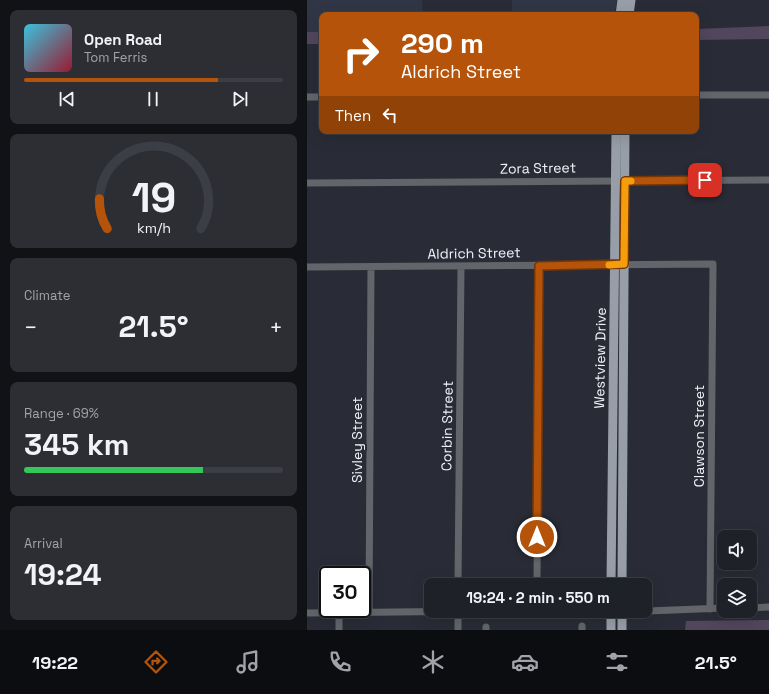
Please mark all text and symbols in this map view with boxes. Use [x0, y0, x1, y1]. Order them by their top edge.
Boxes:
text: 290 m [401, 25, 484, 61]
icon: right [335, 28, 387, 80]
text: Open Road [84, 30, 162, 49]
text: Tom Ferris [84, 49, 147, 66]
text: Aldrich Street [401, 60, 521, 83]
icon: previous [56, 88, 78, 110]
icon: pause [142, 88, 164, 110]
icon: next [229, 88, 251, 110]
icon: left [379, 104, 401, 126]
text: Then [335, 106, 371, 125]
street label: Zora Street [500, 158, 576, 178]
pin [688, 163, 722, 197]
icon: arrive [694, 169, 716, 191]
text: 19 [131, 171, 176, 224]
text: km/h [136, 219, 171, 237]
street label: Aldrich Street [427, 243, 521, 263]
text: Climate [24, 287, 70, 304]
text: 21.5° [118, 307, 189, 346]
street label: Westview Drive [590, 307, 610, 409]
text: − [24, 313, 38, 341]
text: + [269, 313, 283, 341]
street label: Corbin Street [437, 381, 457, 471]
street label: Clawson Street [690, 385, 708, 487]
street label: Sivley Street [348, 397, 366, 483]
text: Range · 69% [24, 405, 99, 422]
text: 345 km [24, 425, 129, 464]
position arrow [516, 516, 558, 558]
map controls [717, 530, 757, 618]
button: sound [717, 530, 757, 570]
text: Arrival [24, 535, 63, 552]
text: 19:24 [24, 555, 101, 594]
speed limit sign: 30 [319, 566, 371, 618]
button: layers [717, 578, 757, 618]
text: 19:24 · 2 min · 550 m [466, 588, 610, 607]
icon: directions [142, 648, 170, 676]
icon: music [234, 648, 262, 676]
icon: phone [326, 648, 354, 676]
icon: climate [419, 648, 447, 676]
icon: car [511, 648, 539, 676]
icon: filters [603, 648, 631, 676]
text: 19:22 [32, 651, 78, 674]
text: 21.5° [695, 651, 737, 674]

